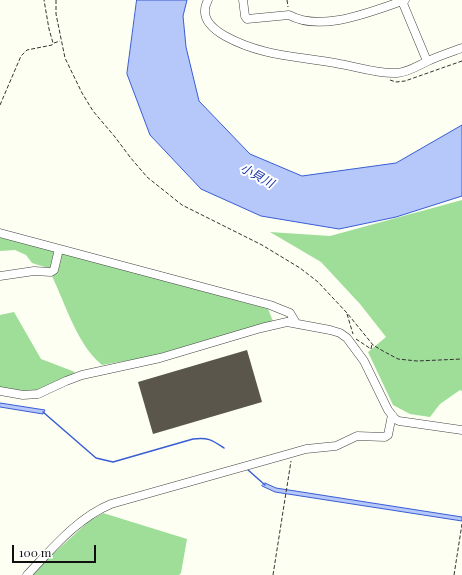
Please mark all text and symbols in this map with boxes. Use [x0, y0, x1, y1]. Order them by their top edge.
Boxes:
water label: 小貝川 [238, 161, 276, 191]
scale bar [14, 537, 98, 563]
text: 100 m [19, 544, 51, 560]

